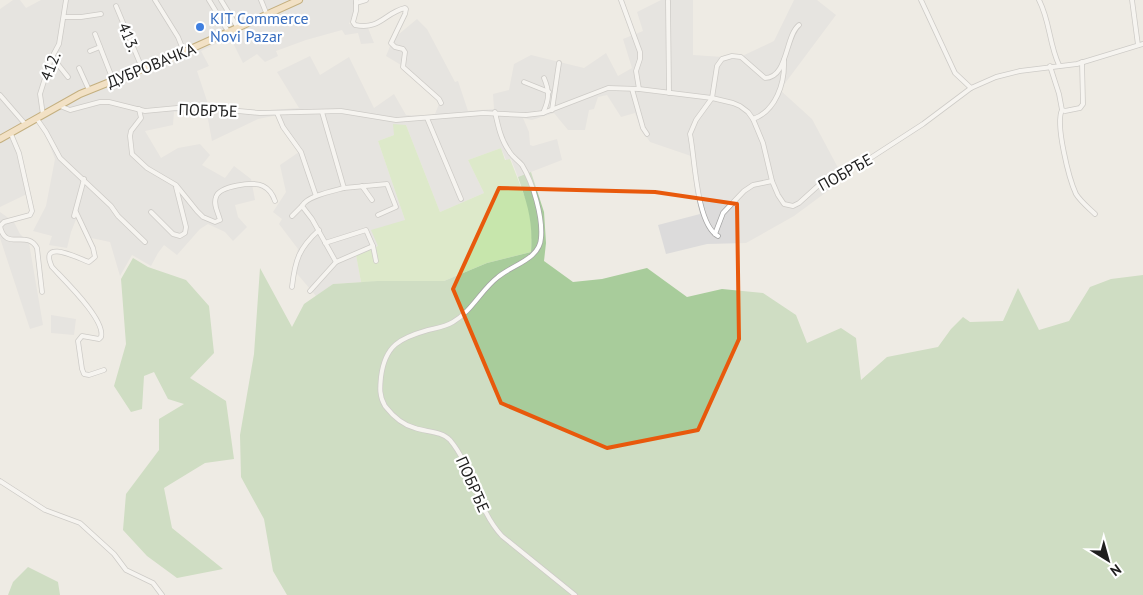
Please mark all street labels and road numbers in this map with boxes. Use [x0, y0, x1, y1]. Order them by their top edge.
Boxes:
street label: 413. [114, 19, 144, 55]
street label: ДУБРОВАЧКА [104, 38, 199, 92]
street label: 412. [35, 49, 65, 83]
street label: ПОБРЂЕ [178, 99, 238, 121]
street label: ПОБРЂЕ [814, 149, 876, 195]
street label: ПОБРЂЕ [452, 453, 494, 515]

